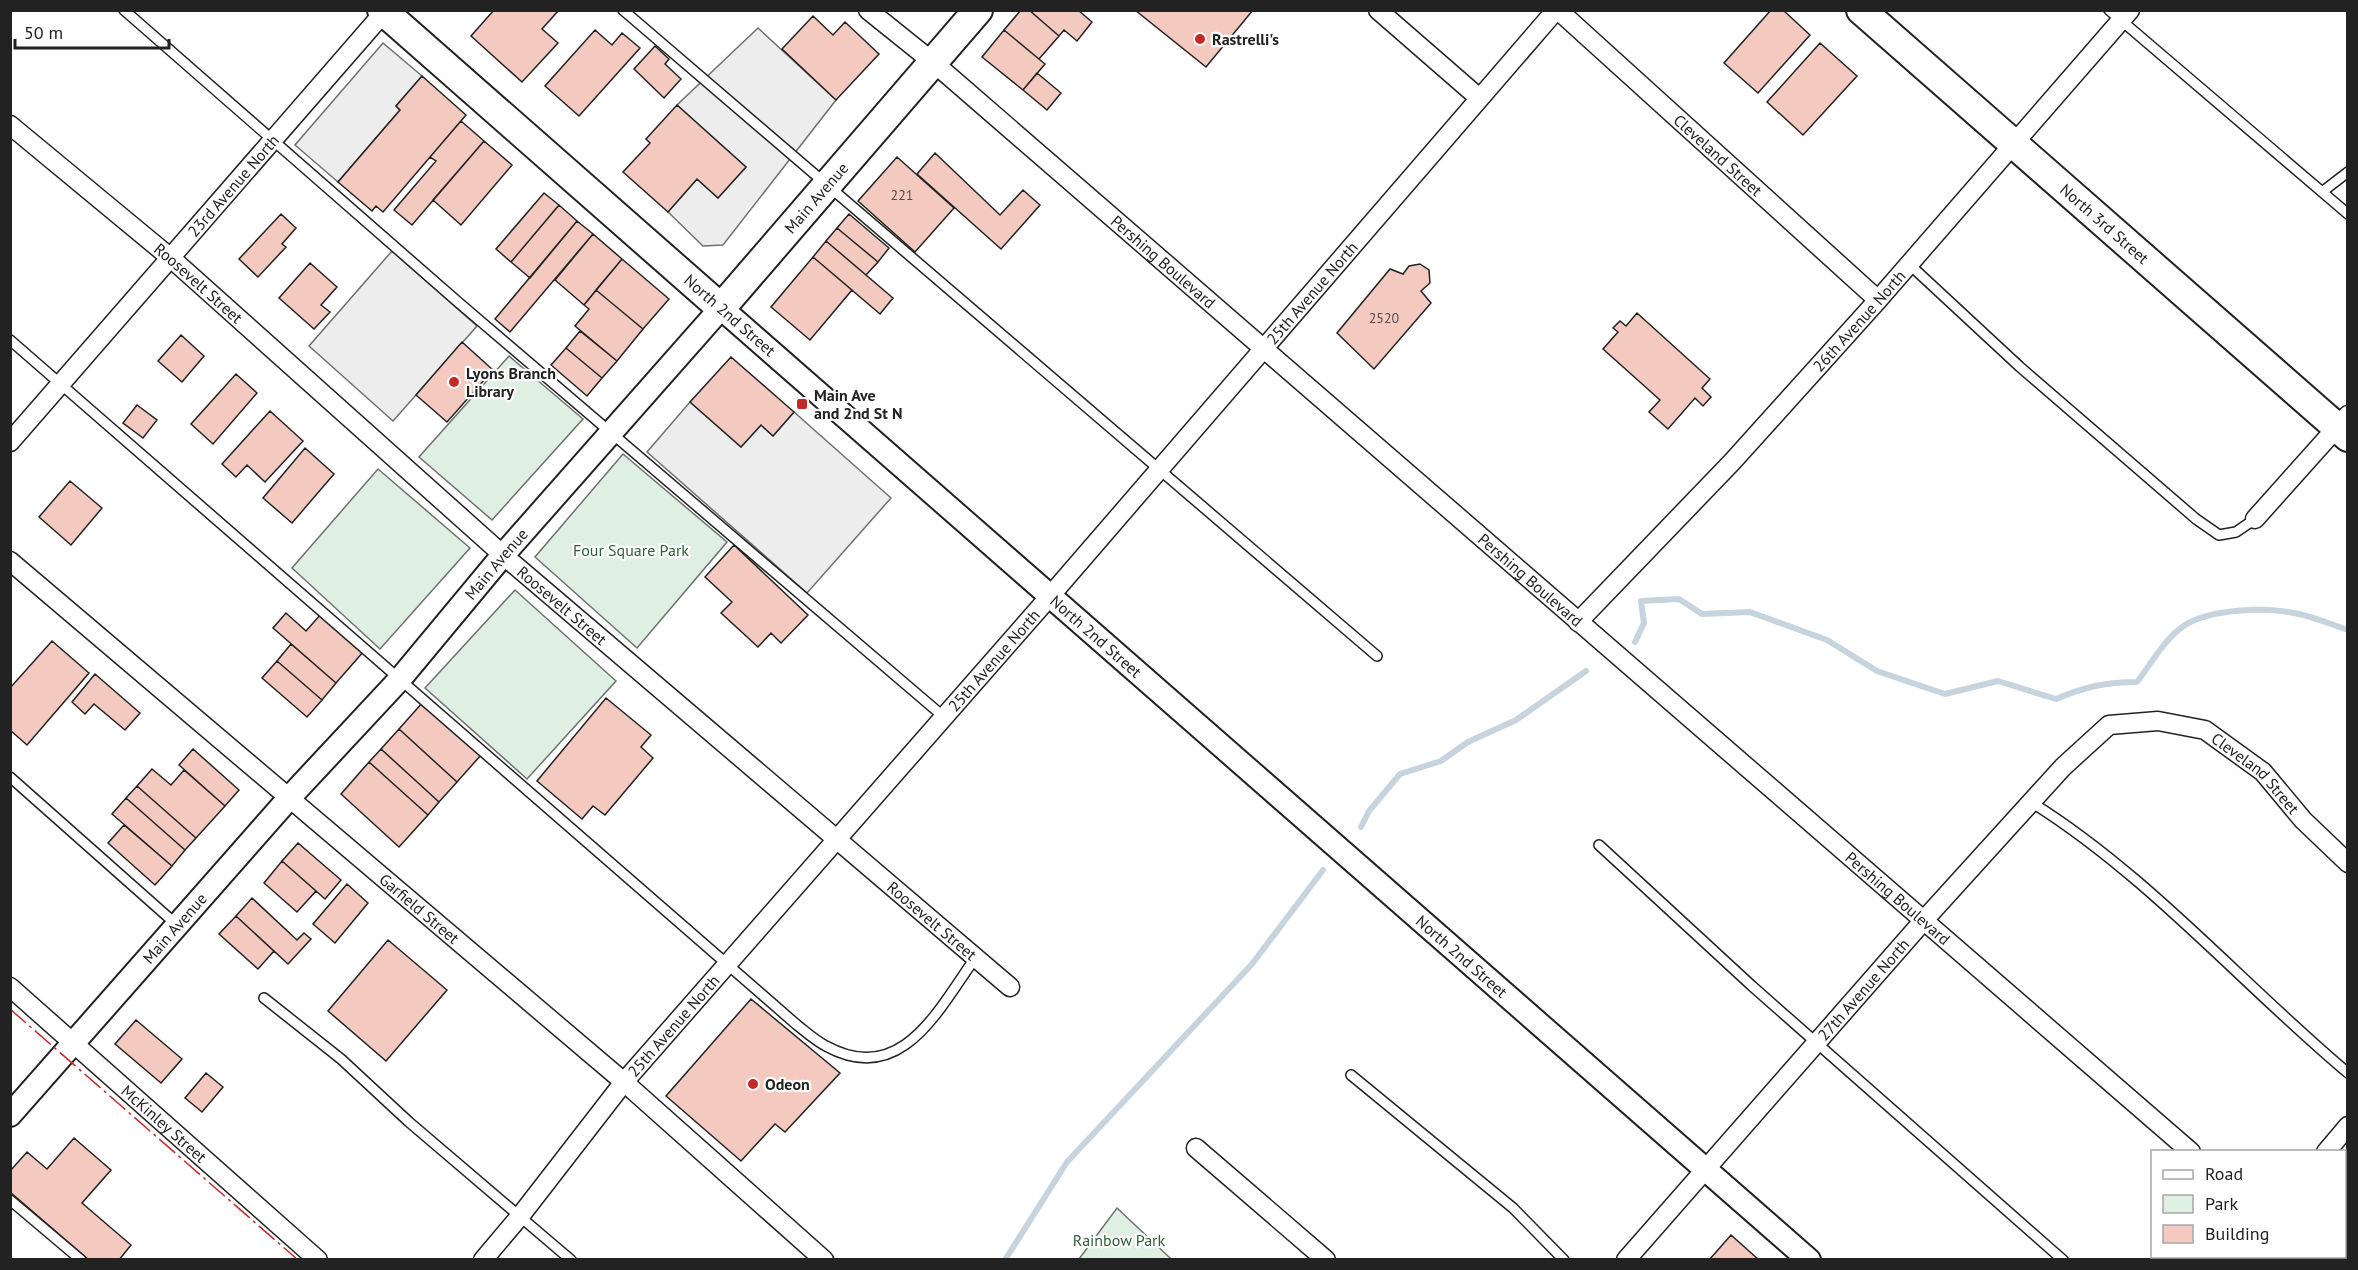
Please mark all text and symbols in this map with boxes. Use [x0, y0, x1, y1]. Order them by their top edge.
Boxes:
scale bar [15, 12, 170, 50]
text: 50 m [24, 21, 63, 44]
place label: Rastrelli's [1212, 29, 1279, 49]
marker: Rastrelli's [1193, 32, 1207, 46]
street label: Cleveland Street [1670, 110, 1767, 201]
street label: 23rd Avenue North [183, 130, 283, 241]
street label: Main Avenue [780, 158, 852, 237]
street label: North 3rd Street [2056, 179, 2154, 268]
house number: 221 [891, 186, 913, 204]
street label: Pershing Boulevard [1107, 211, 1220, 312]
street label: 25th Avenue North [1262, 237, 1362, 348]
street label: Roosevelt Street [150, 239, 247, 328]
street label: 26th Avenue North [1808, 266, 1909, 376]
street label: North 2nd Street [680, 270, 780, 361]
house number: 2520 [1369, 309, 1400, 327]
place label: Lyons Branch Library [466, 363, 556, 401]
marker: Lyons Branch Library [447, 375, 461, 389]
place label: Main Ave and 2nd St N [814, 385, 902, 423]
marker: Main Ave and 2nd St N [795, 397, 809, 411]
street label: Main Avenue [460, 524, 532, 604]
street label: Pershing Boulevard [1474, 529, 1587, 631]
park label: Four Square Park [573, 540, 689, 560]
street label: Roosevelt Street [513, 562, 611, 650]
street label: North 2nd Street [1046, 591, 1146, 682]
street label: 25th Avenue North [944, 605, 1044, 715]
street label: Cleveland Street [2208, 728, 2304, 818]
street label: Pershing Boulevard [1841, 847, 1954, 949]
street label: Garfield Street [375, 869, 464, 948]
street label: Roosevelt Street [883, 877, 981, 965]
street label: Main Avenue [138, 889, 211, 968]
street label: North 2nd Street [1412, 911, 1512, 1002]
street label: 27th Avenue North [1813, 934, 1913, 1044]
street label: 25th Avenue North [623, 971, 723, 1081]
place label: Odeon [765, 1074, 810, 1094]
marker: Odeon [746, 1077, 760, 1091]
street label: McKinley Street [117, 1081, 211, 1167]
legend [2151, 1150, 2346, 1258]
text: Road [2205, 1162, 2243, 1185]
text: Park [2205, 1192, 2238, 1215]
text: Building [2205, 1222, 2269, 1245]
park label: Rainbow Park [1073, 1230, 1166, 1250]

